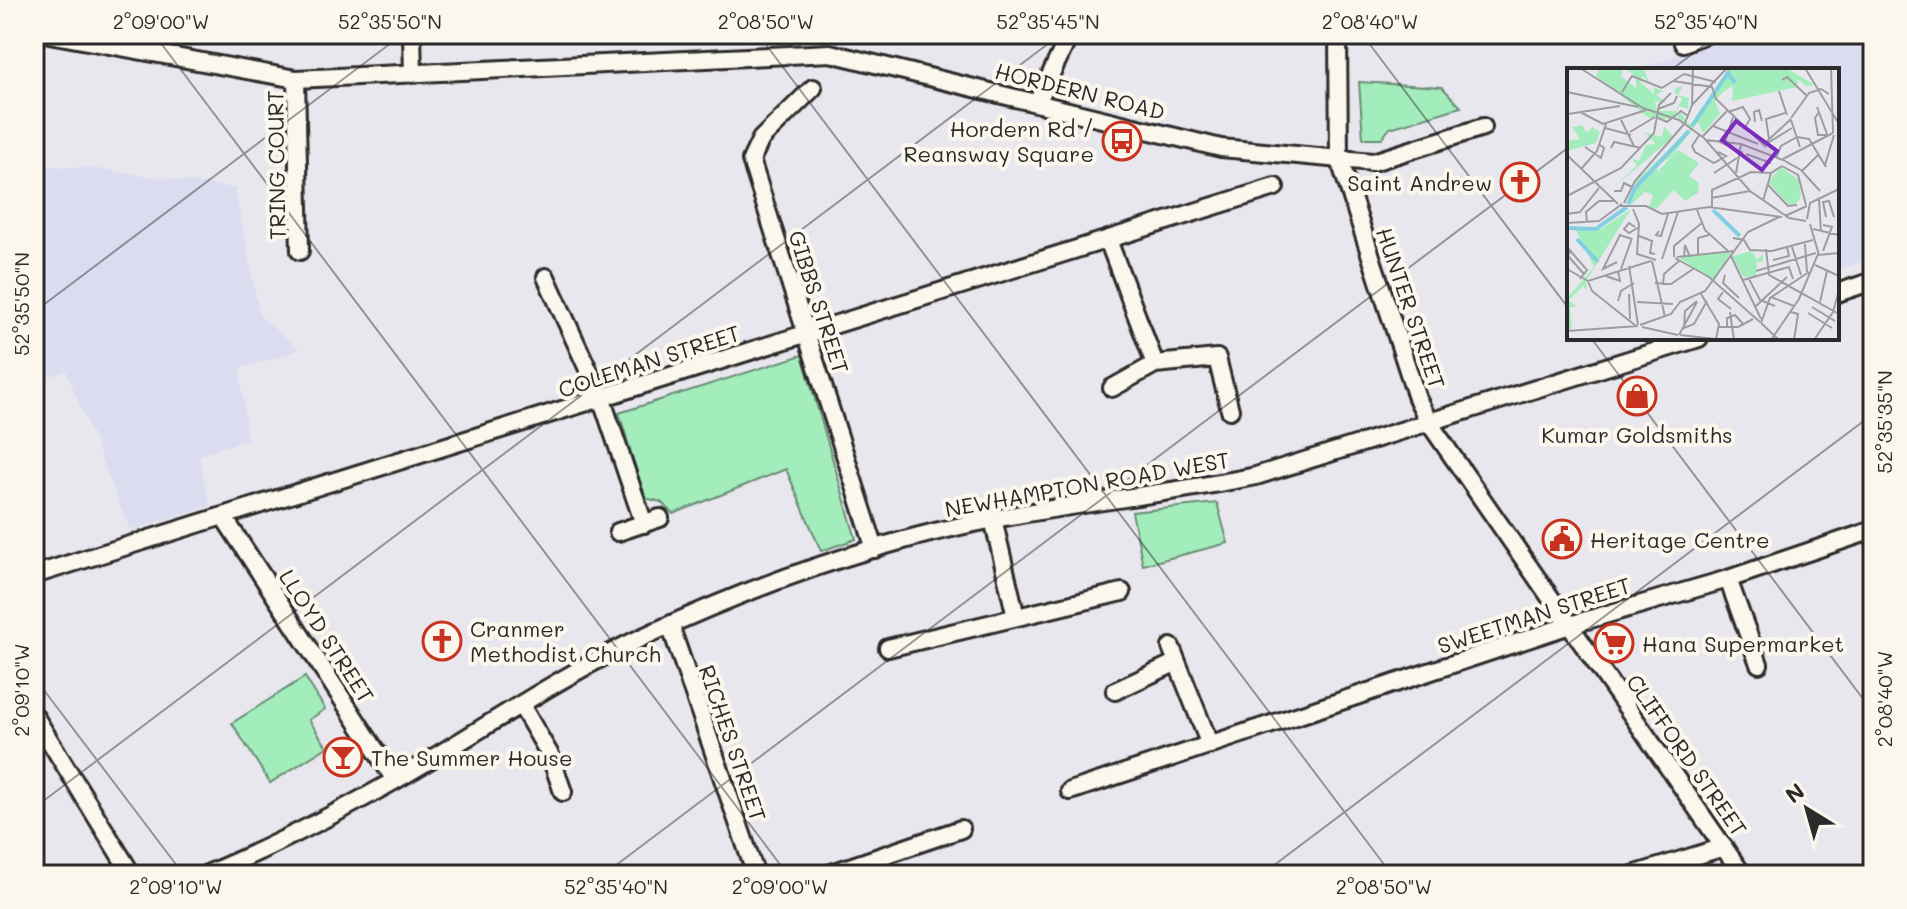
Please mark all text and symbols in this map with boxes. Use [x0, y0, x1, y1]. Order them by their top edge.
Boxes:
text: 2°09'00"W [113, 8, 209, 34]
text: 52°35'50"N [338, 8, 442, 34]
text: 2°08'50"W [718, 8, 814, 34]
text: 52°35'45"N [996, 8, 1100, 34]
text: 2°08'40"W [1322, 8, 1418, 34]
text: 52°35'40"N [1654, 8, 1758, 34]
street label: HORDERN ROAD [992, 56, 1168, 126]
inset map [1567, 68, 1839, 340]
street label: TRING COURT [260, 90, 292, 240]
place label: Hordern Rd / Reansway Square [904, 114, 1094, 168]
bus stop icon: Hordern Rd / Reansway Square [1101, 120, 1143, 162]
church icon: Saint Andrew [1499, 161, 1541, 203]
place label: Saint Andrew [1347, 168, 1492, 197]
street label: HUNTER STREET [1370, 223, 1452, 393]
street label: GIBBS STREET [782, 227, 856, 377]
text: 52°35'50"N [8, 252, 34, 356]
street label: COLEMAN STREET [554, 318, 744, 404]
text: 52°35'35"N [1871, 370, 1897, 474]
shop icon: Kumar Goldsmiths [1616, 375, 1658, 417]
place label: Kumar Goldsmiths [1541, 420, 1733, 449]
street label: NEWHAMPTON ROAD WEST [942, 445, 1232, 523]
public building icon: Heritage Centre [1541, 518, 1583, 560]
place label: Heritage Centre [1590, 525, 1770, 554]
street label: LLOYD STREET [273, 564, 381, 708]
street label: SWEETMAN STREET [1434, 570, 1634, 660]
place label: Cranmer Methodist Church [470, 614, 661, 668]
church icon: Cranmer Methodist Church [421, 620, 463, 662]
supermarket icon: Hana Supermarket [1593, 622, 1635, 664]
place label: Hana Supermarket [1642, 629, 1844, 658]
text: 2°09'10"W [8, 643, 34, 737]
text: 2°08'40"W [1871, 651, 1897, 747]
street label: RICHES STREET [693, 661, 773, 825]
street label: CLIFFORD STREET [1620, 668, 1754, 842]
bar icon: The Summer House [322, 736, 364, 778]
place label: The Summer House [371, 743, 573, 772]
north arrow [1767, 769, 1847, 849]
text: N [1779, 776, 1810, 809]
text: 2°09'10"W [129, 873, 223, 899]
text: 52°35'40"N [564, 873, 668, 899]
text: 2°09'00"W [732, 873, 828, 899]
text: 2°08'50"W [1336, 873, 1432, 899]

